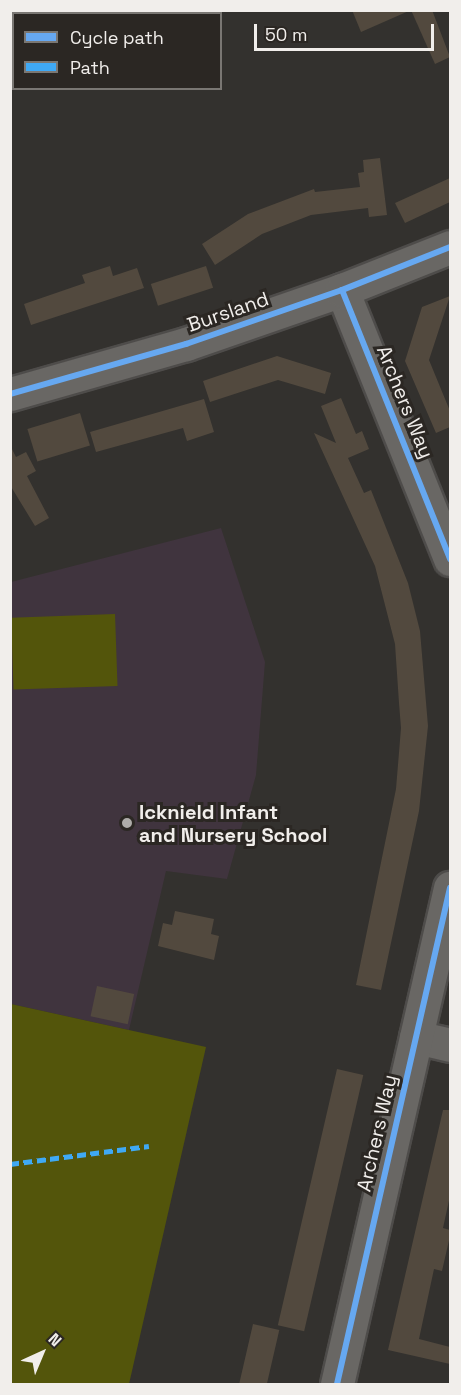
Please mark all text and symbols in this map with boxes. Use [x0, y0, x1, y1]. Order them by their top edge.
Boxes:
legend [12, 12, 222, 90]
scale bar [257, 12, 437, 50]
text: 50 m [265, 23, 307, 46]
text: Cycle path [70, 26, 164, 49]
text: Path [70, 56, 110, 79]
street label: Bursland [184, 287, 272, 337]
street label: Archers Way [371, 342, 439, 462]
place label: Icknield Infant and Nursery School [139, 800, 327, 847]
marker: Icknield Infant and Nursery School [120, 816, 134, 830]
street label: Archers Way [352, 1072, 402, 1194]
north arrow [12, 1323, 72, 1383]
text: N [44, 1328, 66, 1351]

